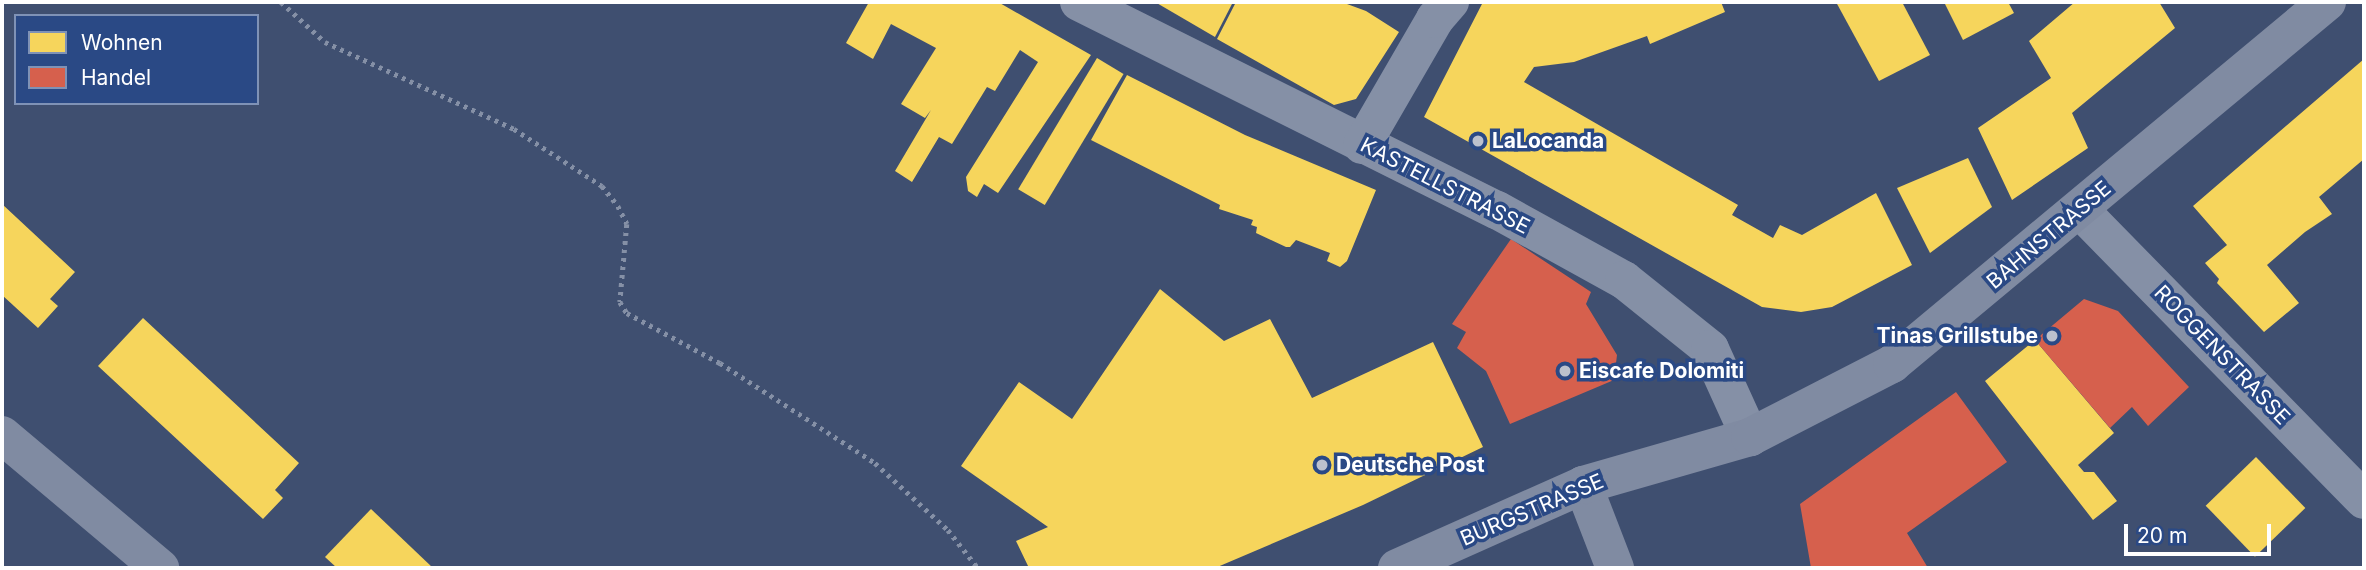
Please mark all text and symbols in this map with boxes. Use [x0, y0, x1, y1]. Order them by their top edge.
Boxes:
legend [14, 14, 259, 105]
text: Wohnen [81, 30, 163, 55]
text: Handel [81, 65, 151, 90]
place label: LaLocanda [1492, 128, 1604, 154]
street label: KASTELLSTRASSE [1356, 132, 1534, 240]
marker: LaLocanda [1470, 133, 1486, 149]
street label: BAHNSTRASSE [1982, 176, 2116, 294]
street label: ROGGENSTRASSE [2149, 280, 2295, 430]
place label: Tinas Grillstube [1876, 323, 2038, 349]
marker: Tinas Grillstube [2044, 328, 2060, 344]
place label: Eiscafe Dolomiti [1579, 358, 1744, 384]
marker: Eiscafe Dolomiti [1557, 363, 1573, 379]
place label: Deutsche Post [1336, 452, 1485, 478]
marker: Deutsche Post [1314, 457, 1330, 473]
street label: BURGSTRASSE [1457, 468, 1607, 552]
scale bar [2128, 510, 2275, 554]
text: 20 m [2137, 523, 2187, 548]

